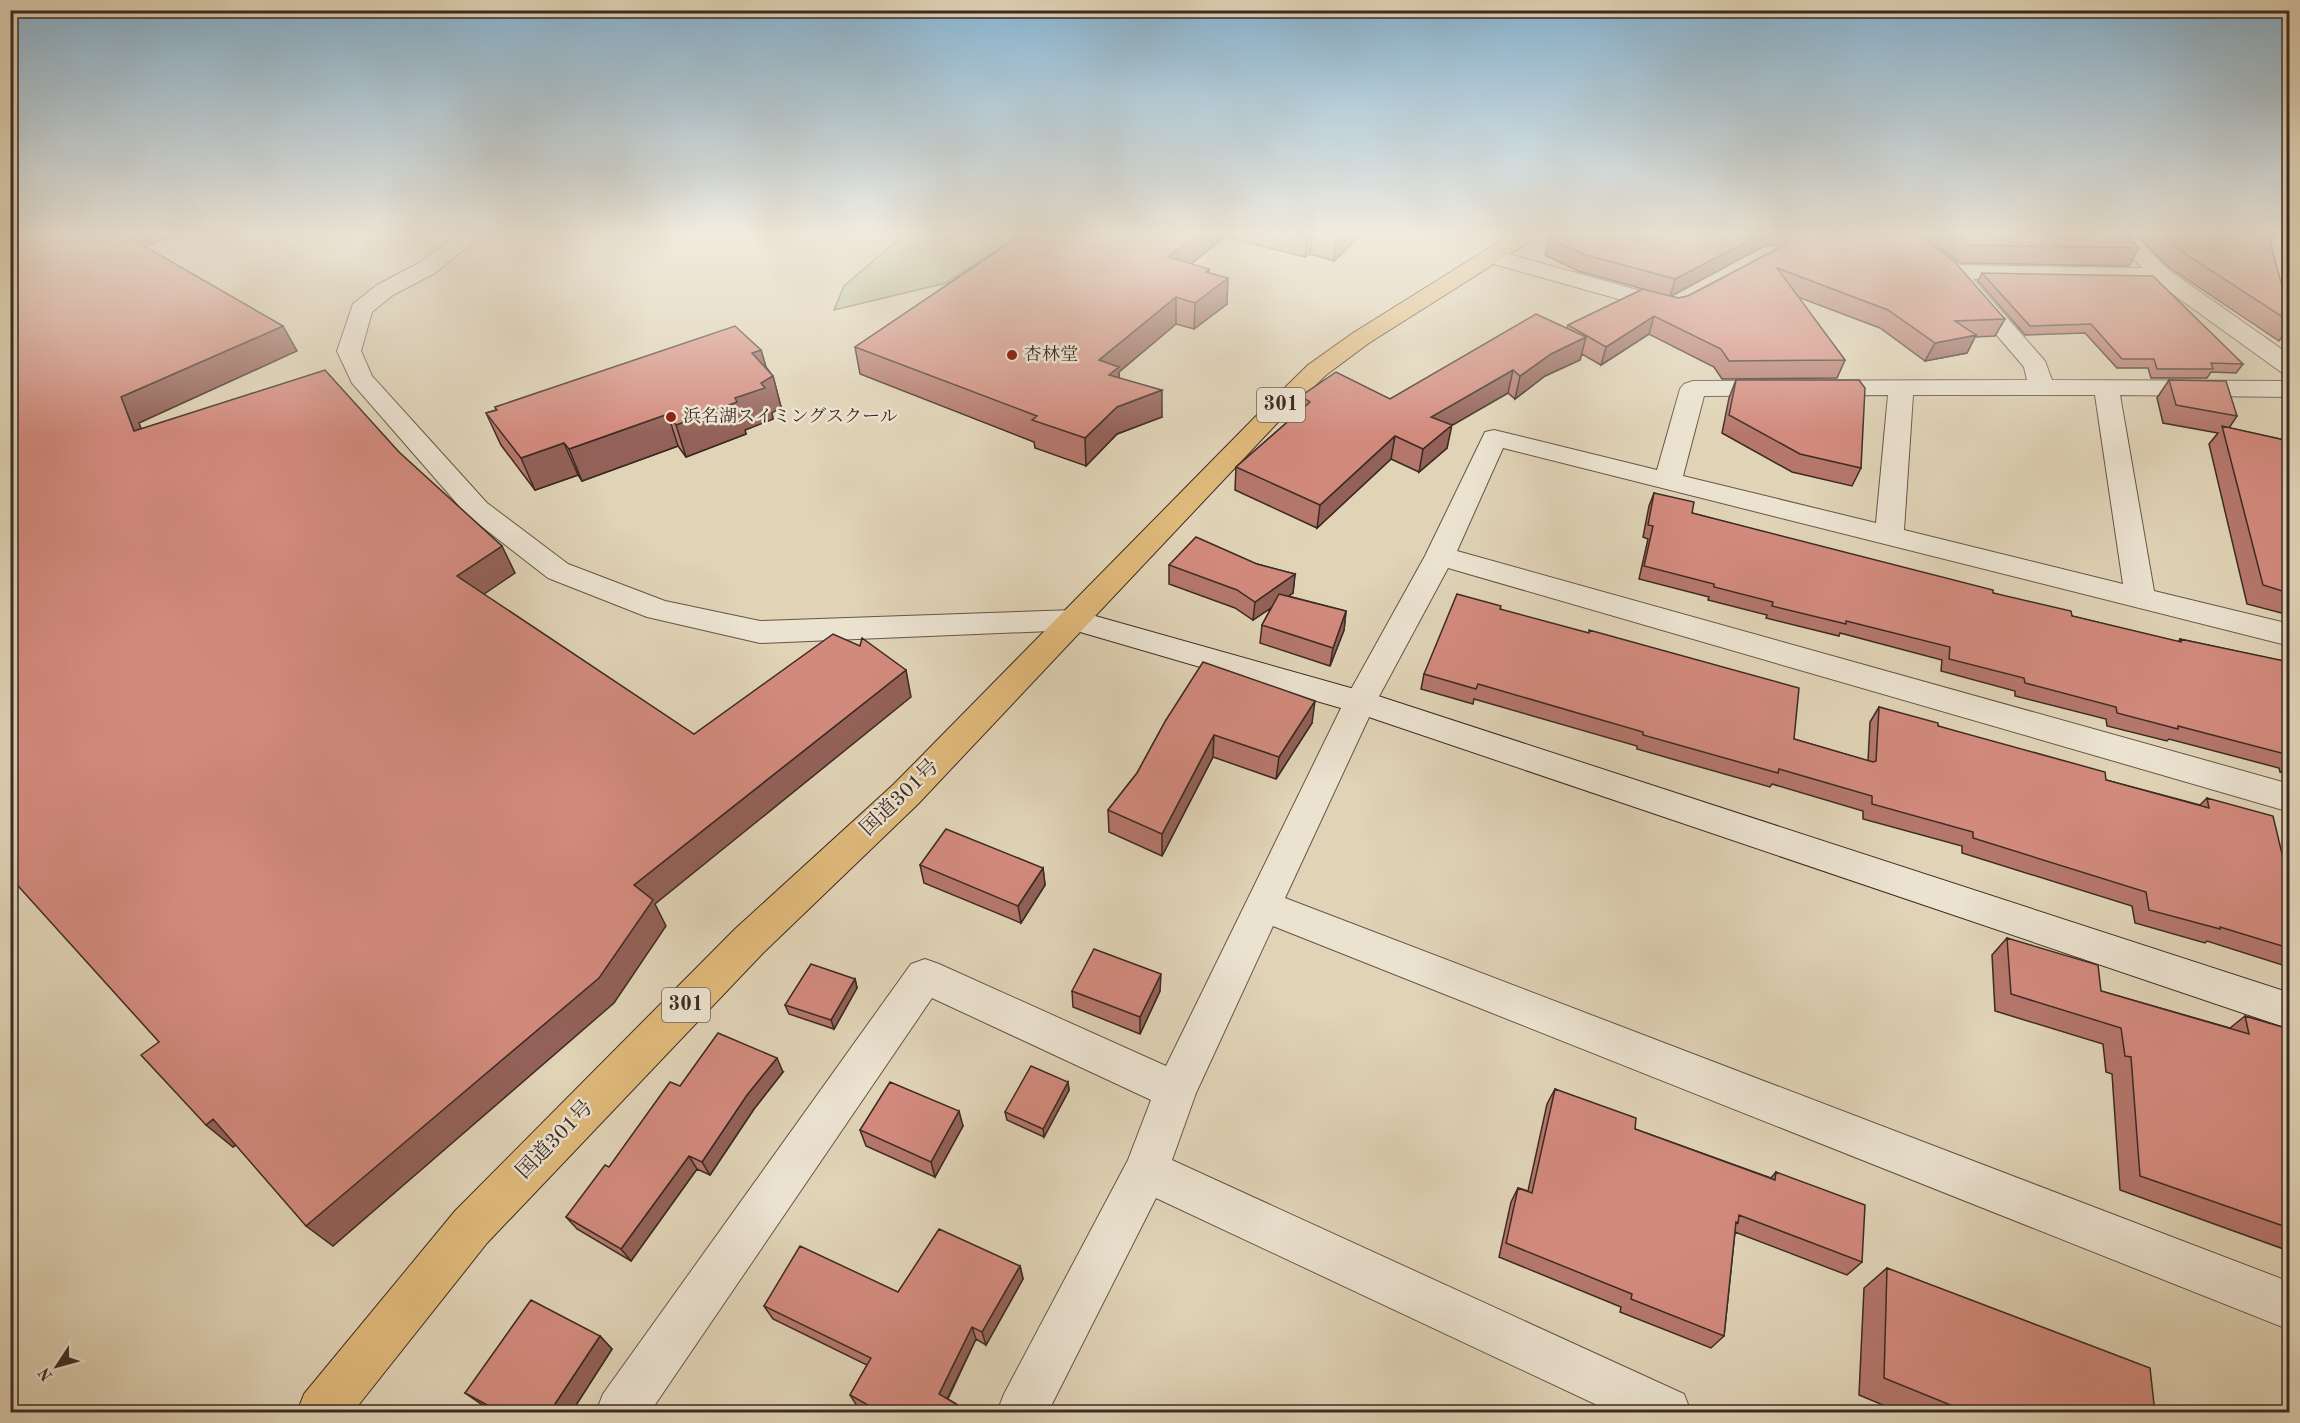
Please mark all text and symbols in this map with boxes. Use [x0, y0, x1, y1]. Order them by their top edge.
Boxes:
place label: 杏林堂 [1024, 344, 1078, 364]
marker: 杏林堂 [1005, 348, 1019, 362]
road number: 301 [1257, 388, 1305, 422]
place label: 浜名湖スイミングスクール [683, 406, 898, 426]
marker: 浜名湖スイミングスクール [664, 410, 678, 424]
street label: 国道301号 [856, 754, 943, 840]
road number: 301 [662, 988, 710, 1022]
street label: 国道301号 [511, 1096, 597, 1183]
north arrow [27, 1336, 87, 1396]
text: N [36, 1363, 57, 1383]

